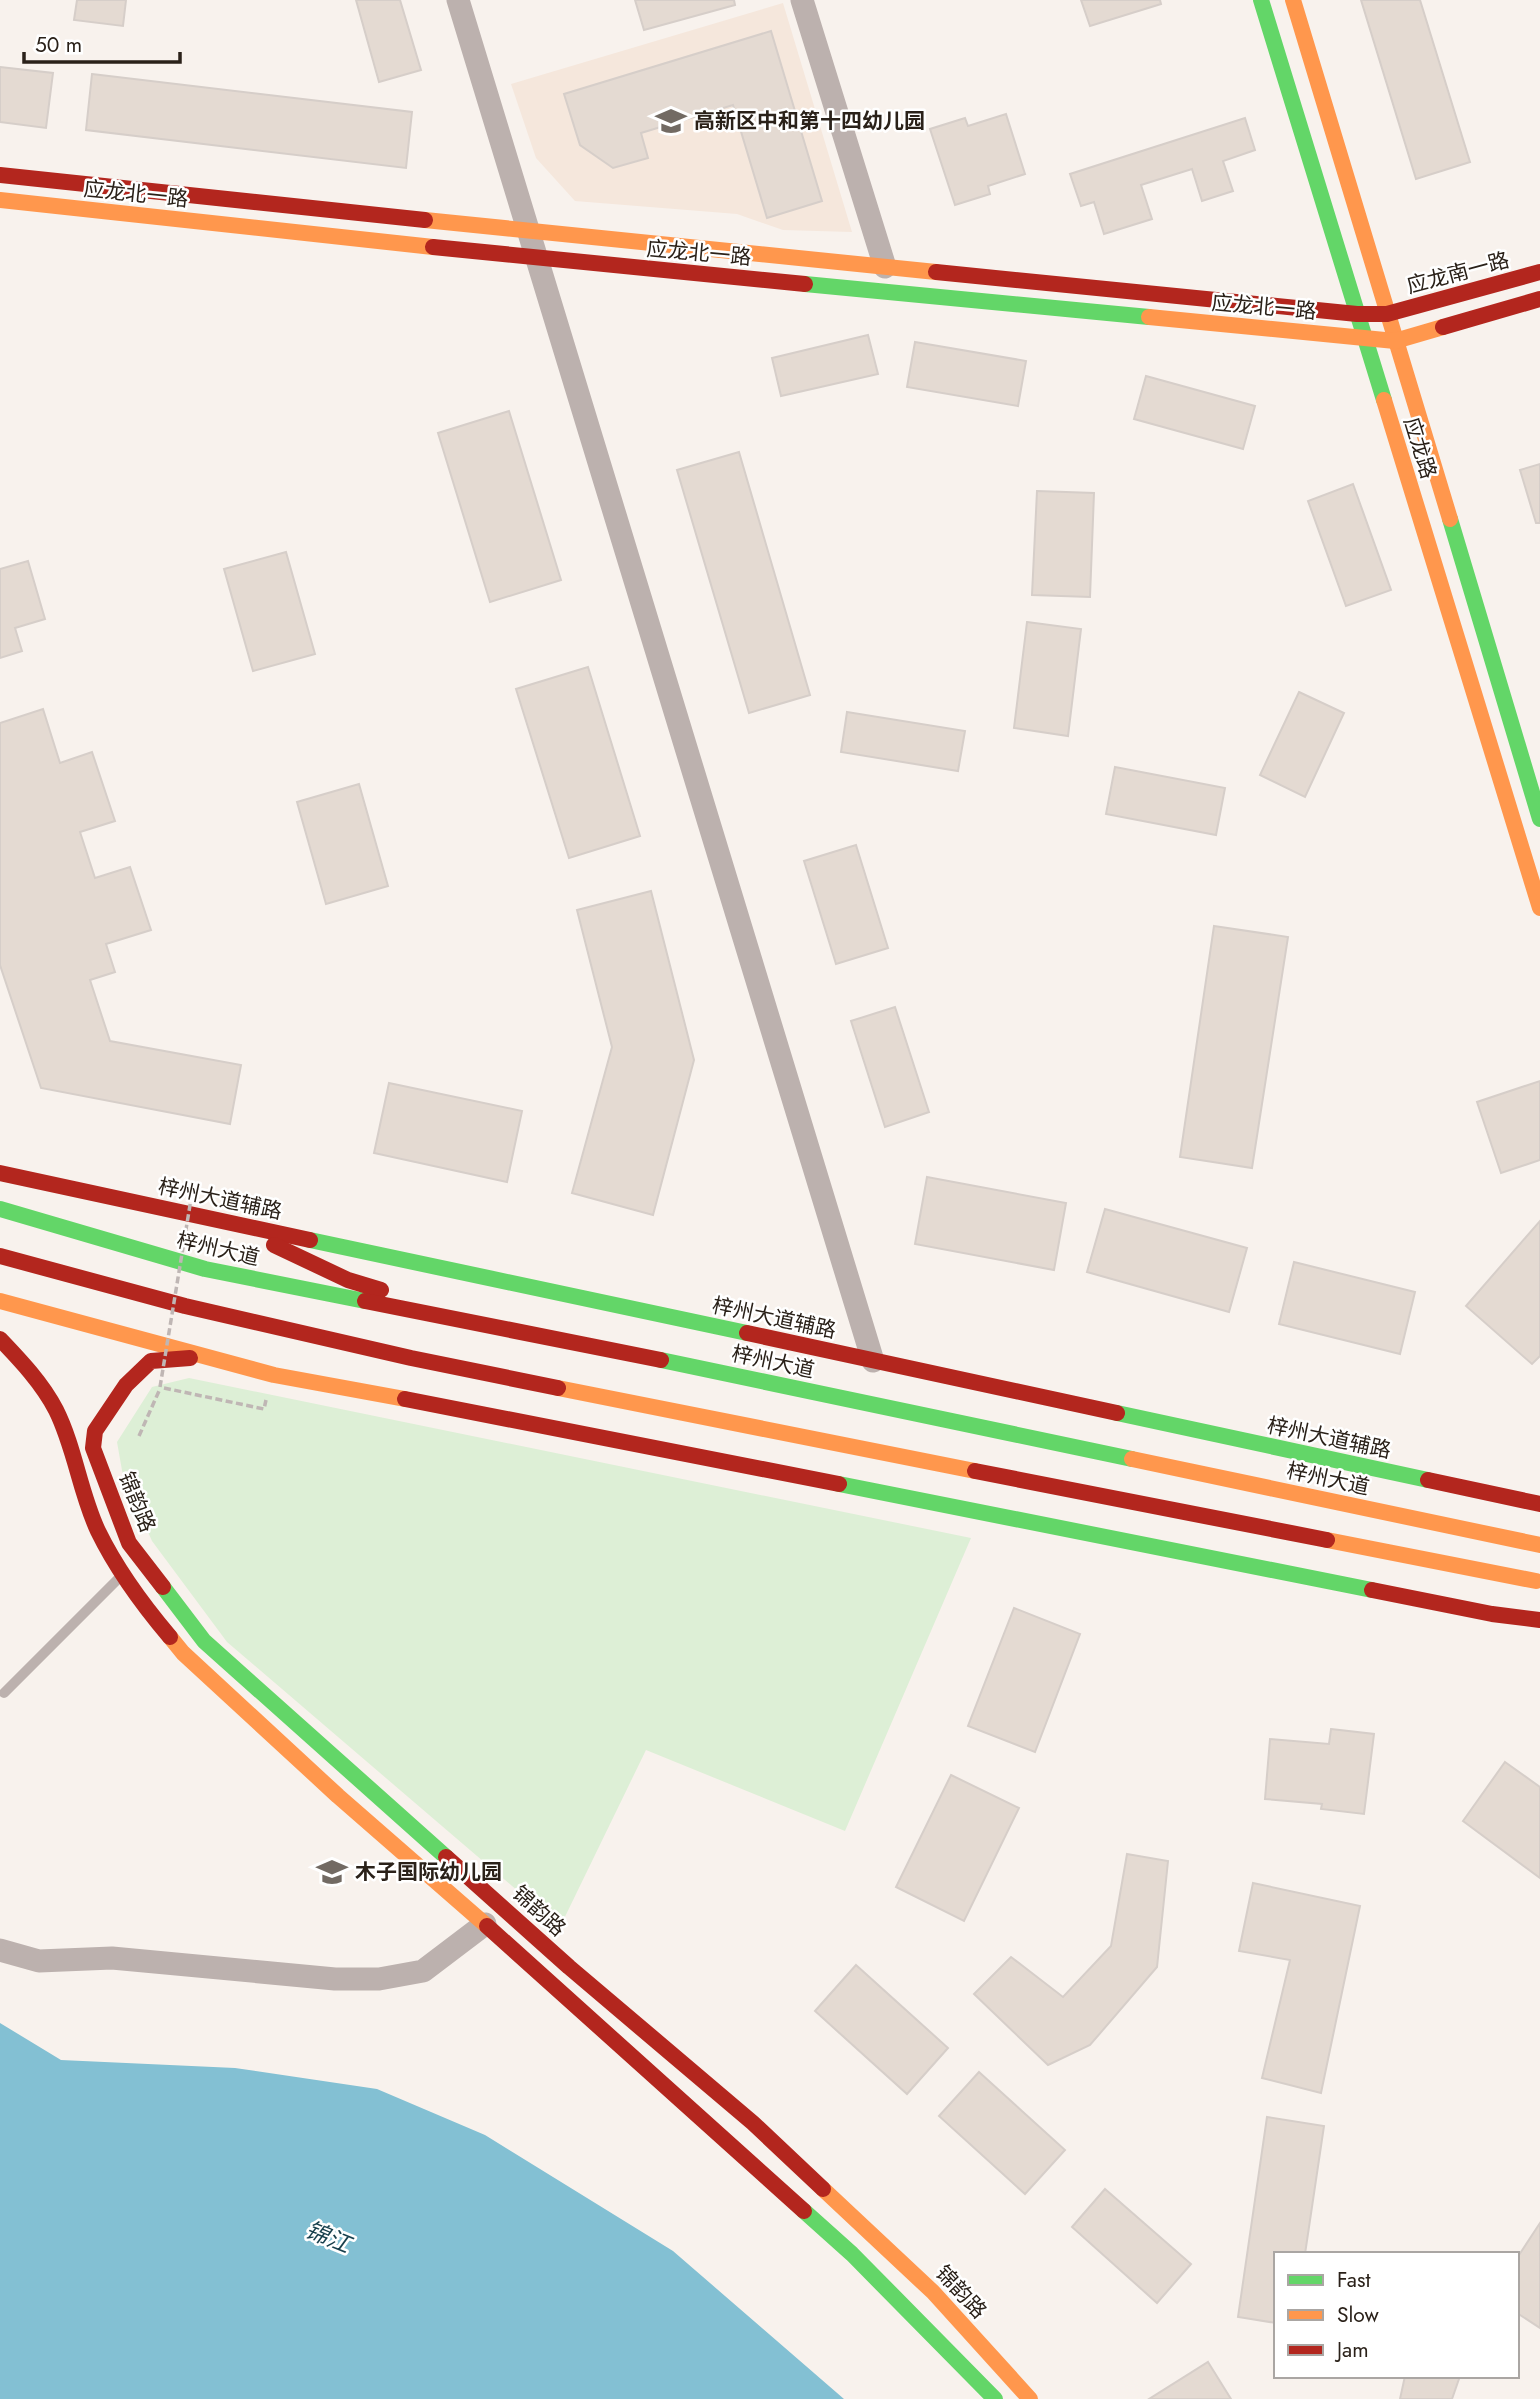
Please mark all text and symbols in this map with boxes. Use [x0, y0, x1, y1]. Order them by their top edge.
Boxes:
scale bar [24, 21, 180, 65]
text: 50 m [35, 30, 82, 60]
school or university icon: 高新区中和第十四幼儿园 [654, 104, 688, 138]
place label: 高新区中和第十四幼儿园 [694, 106, 925, 136]
street label: 应龙北一路 [82, 174, 190, 214]
street label: 应龙北一路 [645, 233, 753, 273]
street label: 应龙南一路 [1403, 245, 1513, 301]
street label: 应龙北一路 [1210, 287, 1318, 327]
street label: 应龙路 [1396, 413, 1444, 483]
street label: 梓州大道辅路 [155, 1171, 285, 1227]
street label: 梓州大道 [174, 1225, 262, 1273]
street label: 梓州大道辅路 [709, 1290, 839, 1346]
street label: 梓州大道 [729, 1339, 817, 1385]
street label: 梓州大道辅路 [1264, 1410, 1394, 1466]
street label: 梓州大道 [1284, 1456, 1372, 1502]
street label: 锦韵路 [111, 1467, 163, 1537]
school or university icon: 木子国际幼儿园 [315, 1855, 349, 1889]
place label: 木子国际幼儿园 [355, 1857, 502, 1887]
street label: 锦韵路 [506, 1879, 572, 1943]
water label: 锦江 [300, 2213, 358, 2263]
legend [1274, 2252, 1519, 2378]
street label: 锦韵路 [929, 2259, 993, 2325]
text: Fast [1337, 2265, 1370, 2295]
text: Slow [1337, 2300, 1379, 2330]
text: Jam [1334, 2335, 1369, 2365]

